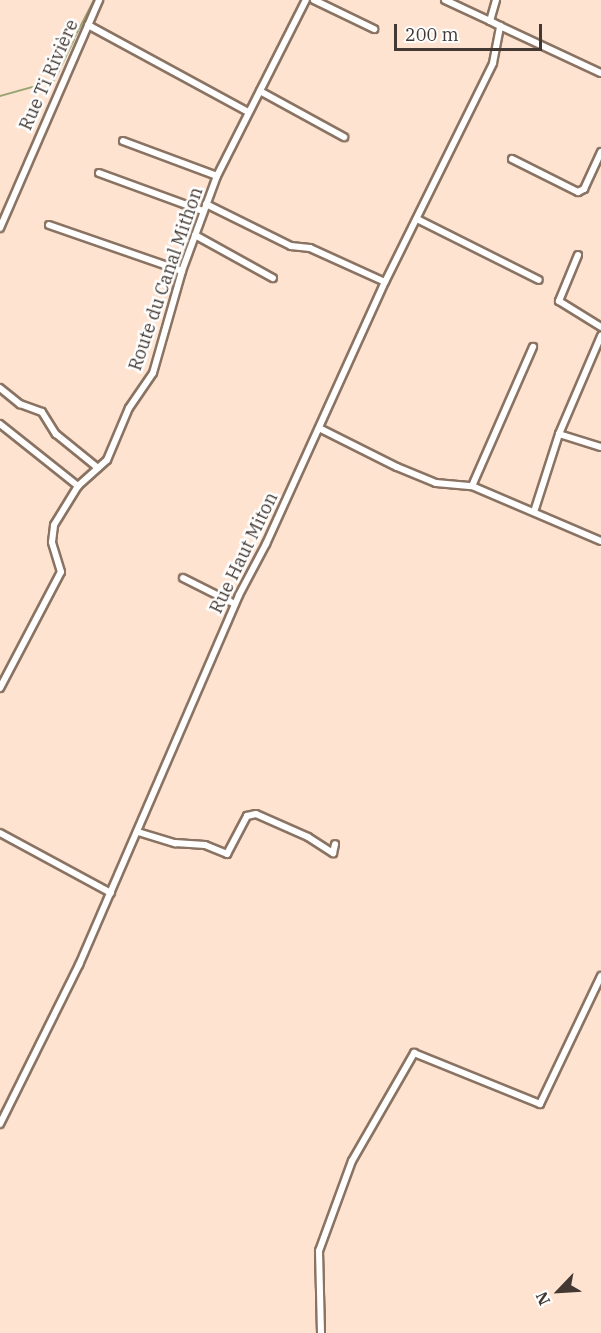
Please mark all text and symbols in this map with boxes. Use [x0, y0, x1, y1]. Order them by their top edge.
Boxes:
scale bar [397, 12, 546, 50]
street label: Rue Ti Rivière [15, 16, 83, 134]
text: 200 m [405, 23, 459, 46]
street label: Route du Canal Mithon [124, 185, 208, 373]
street label: Rue Haut Miton [205, 489, 283, 617]
north arrow [529, 1261, 589, 1321]
text: N [531, 1289, 554, 1309]

